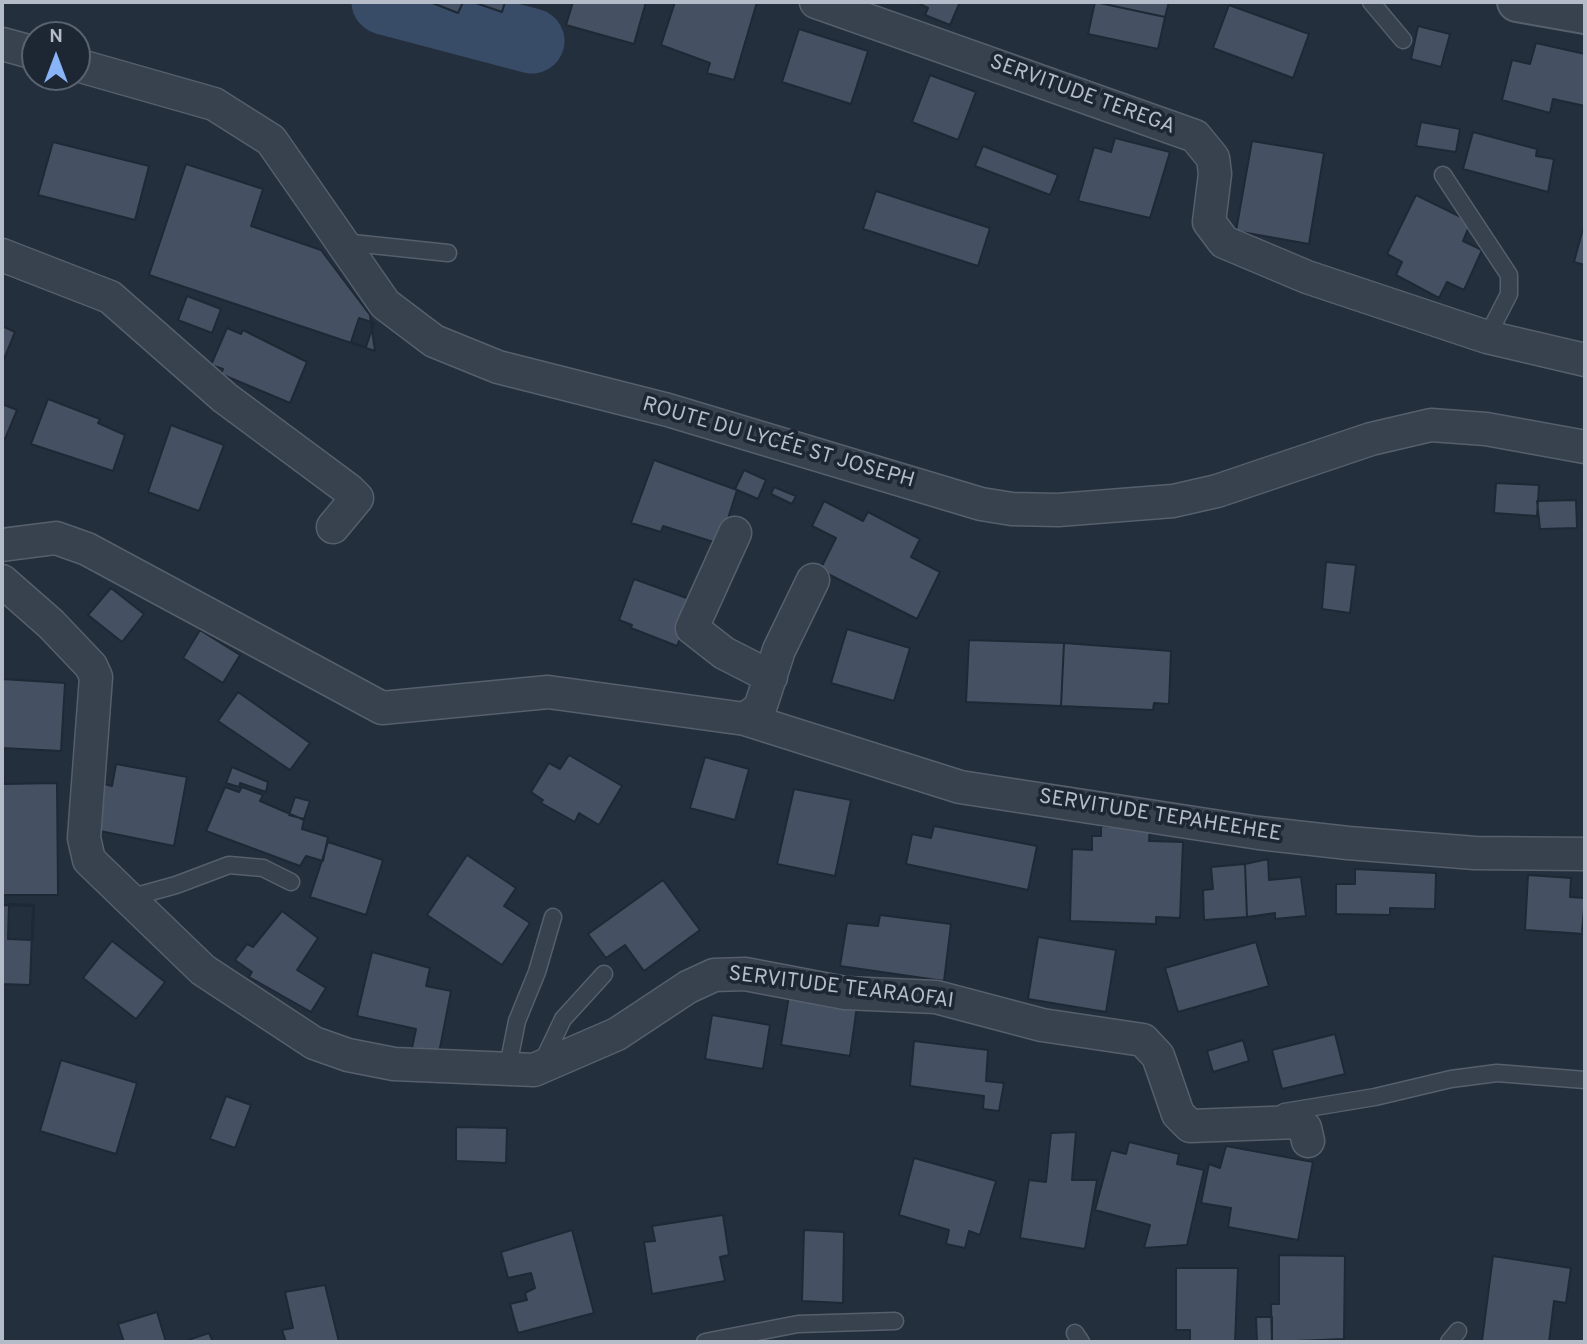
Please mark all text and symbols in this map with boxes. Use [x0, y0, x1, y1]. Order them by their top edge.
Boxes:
north arrow [21, 21, 91, 91]
text: N [49, 25, 63, 49]
street label: SERVITUDE TEREGA [986, 51, 1178, 141]
street label: ROUTE DU LYCÉE ST JOSEPH [639, 393, 917, 495]
street label: SERVITUDE TEPAHEEHEE [1037, 785, 1283, 849]
street label: SERVITUDE TEARAOFAI [727, 963, 955, 1015]

